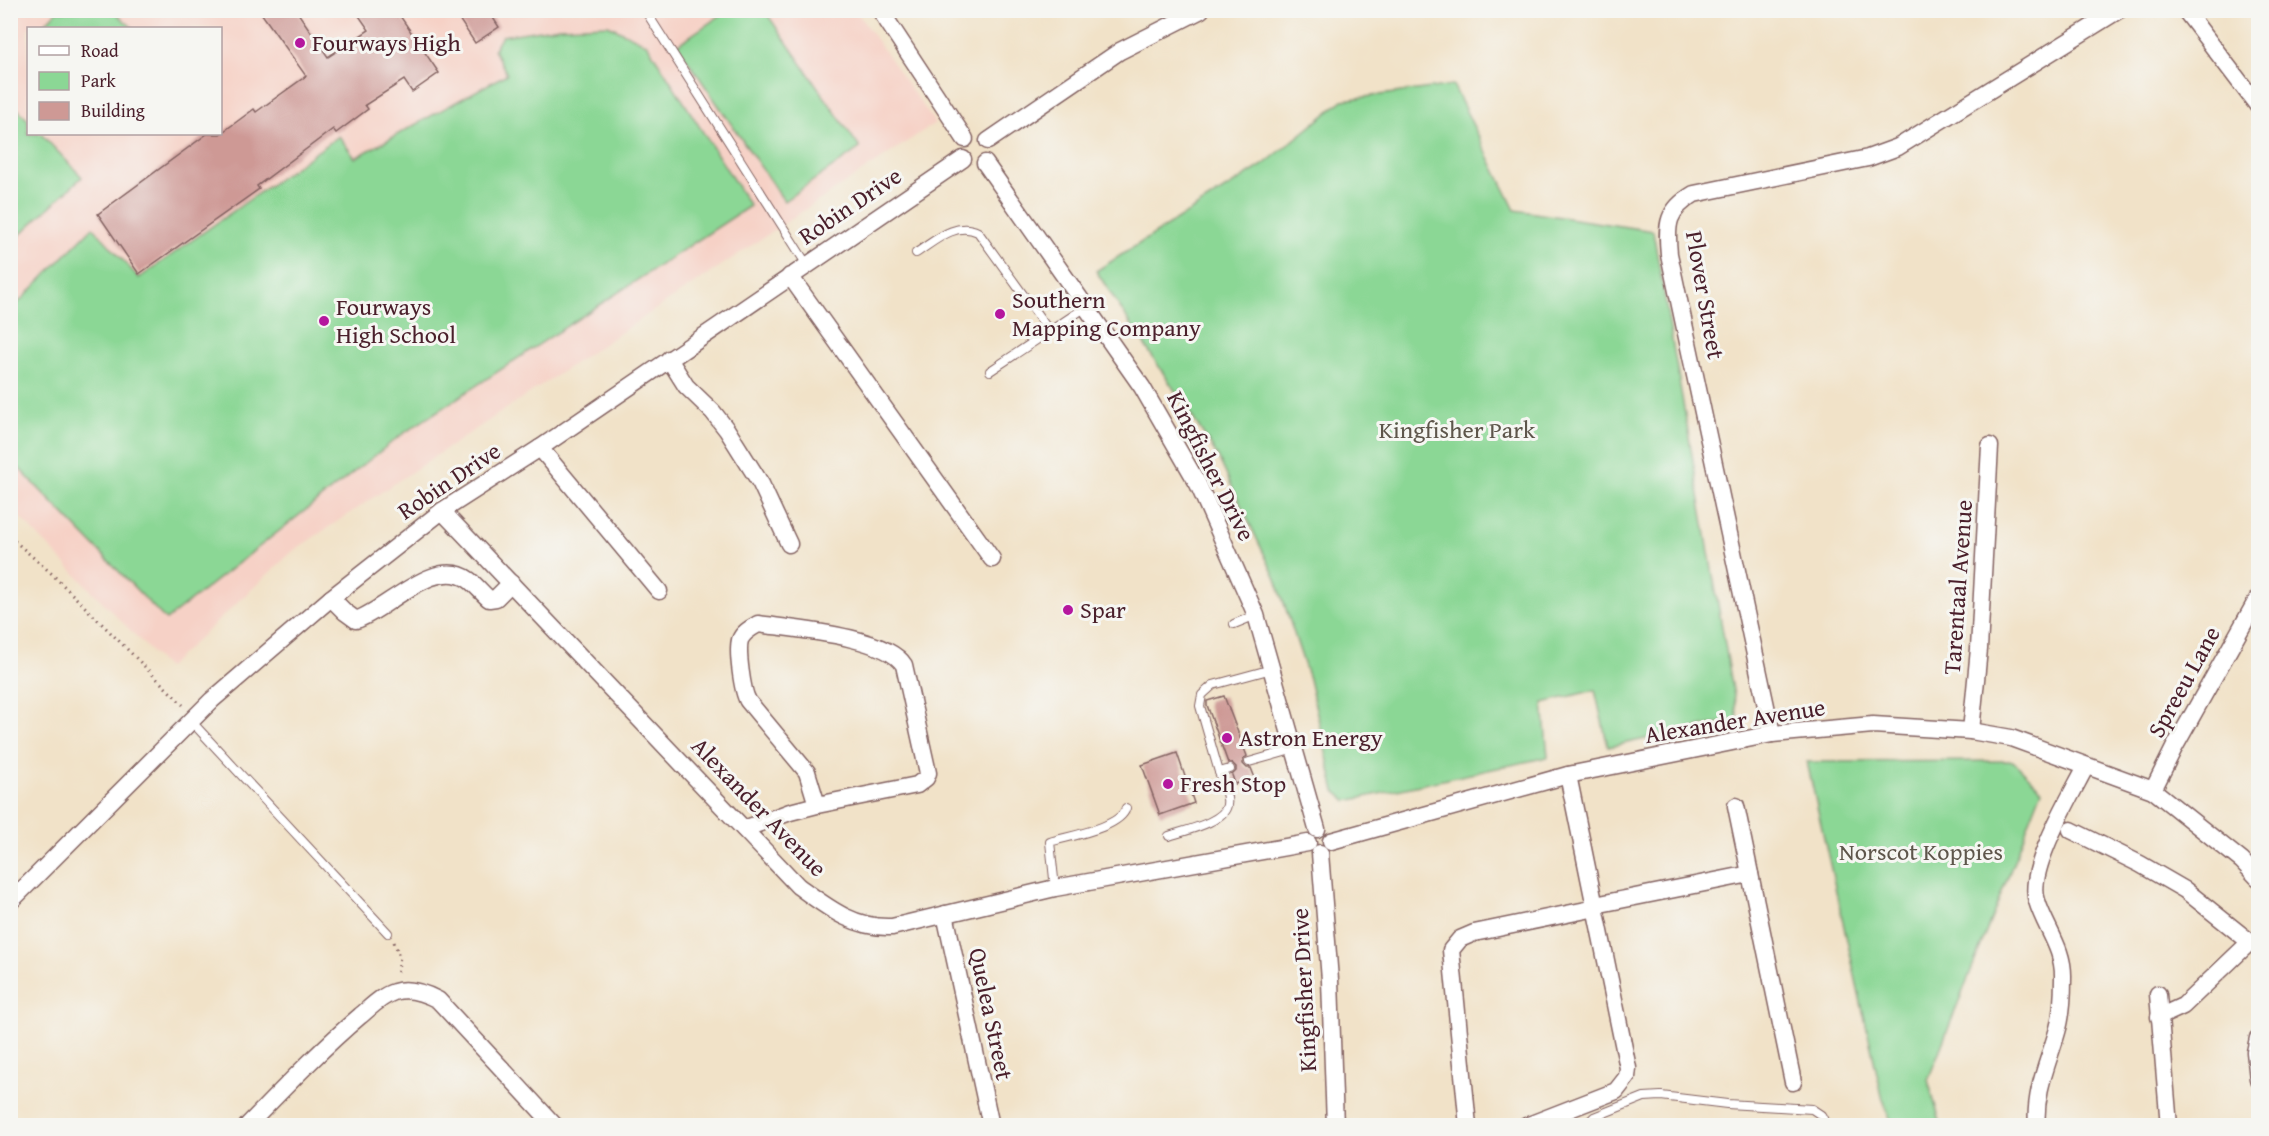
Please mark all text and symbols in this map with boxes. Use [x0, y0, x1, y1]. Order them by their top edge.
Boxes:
place label: Fourways High [312, 25, 461, 60]
legend [27, 27, 222, 135]
marker: Fourways High [293, 36, 307, 50]
text: Road [81, 37, 119, 64]
text: Park [81, 67, 117, 94]
text: Building [81, 97, 145, 124]
street label: Robin Drive [791, 158, 908, 253]
street label: Plover Street [1677, 228, 1734, 362]
place label: Southern Mapping Company [1012, 282, 1201, 345]
place label: Fourways High School [336, 289, 456, 352]
marker: Southern Mapping Company [993, 307, 1007, 321]
marker: Fourways High School [317, 314, 331, 328]
street label: Kingfisher Drive [1159, 385, 1264, 547]
park label: Kingfisher Park [1379, 412, 1536, 447]
street label: Robin Drive [390, 433, 507, 528]
street label: Tarentaal Avenue [1934, 498, 1981, 676]
place label: Spar [1080, 592, 1126, 627]
marker: Spar [1061, 603, 1075, 617]
street label: Spreeu Lane [2138, 620, 2229, 744]
street label: Alexander Avenue [1642, 689, 1828, 752]
place label: Astron Energy [1239, 720, 1383, 755]
street label: Alexander Avenue [683, 729, 835, 884]
marker: Astron Energy [1220, 731, 1234, 745]
place label: Fresh Stop [1180, 766, 1286, 801]
marker: Fresh Stop [1161, 777, 1175, 791]
park label: Norscot Koppies [1839, 834, 2003, 869]
street label: Kingfisher Drive [1282, 907, 1325, 1073]
street label: Quelea Street [960, 945, 1023, 1084]

